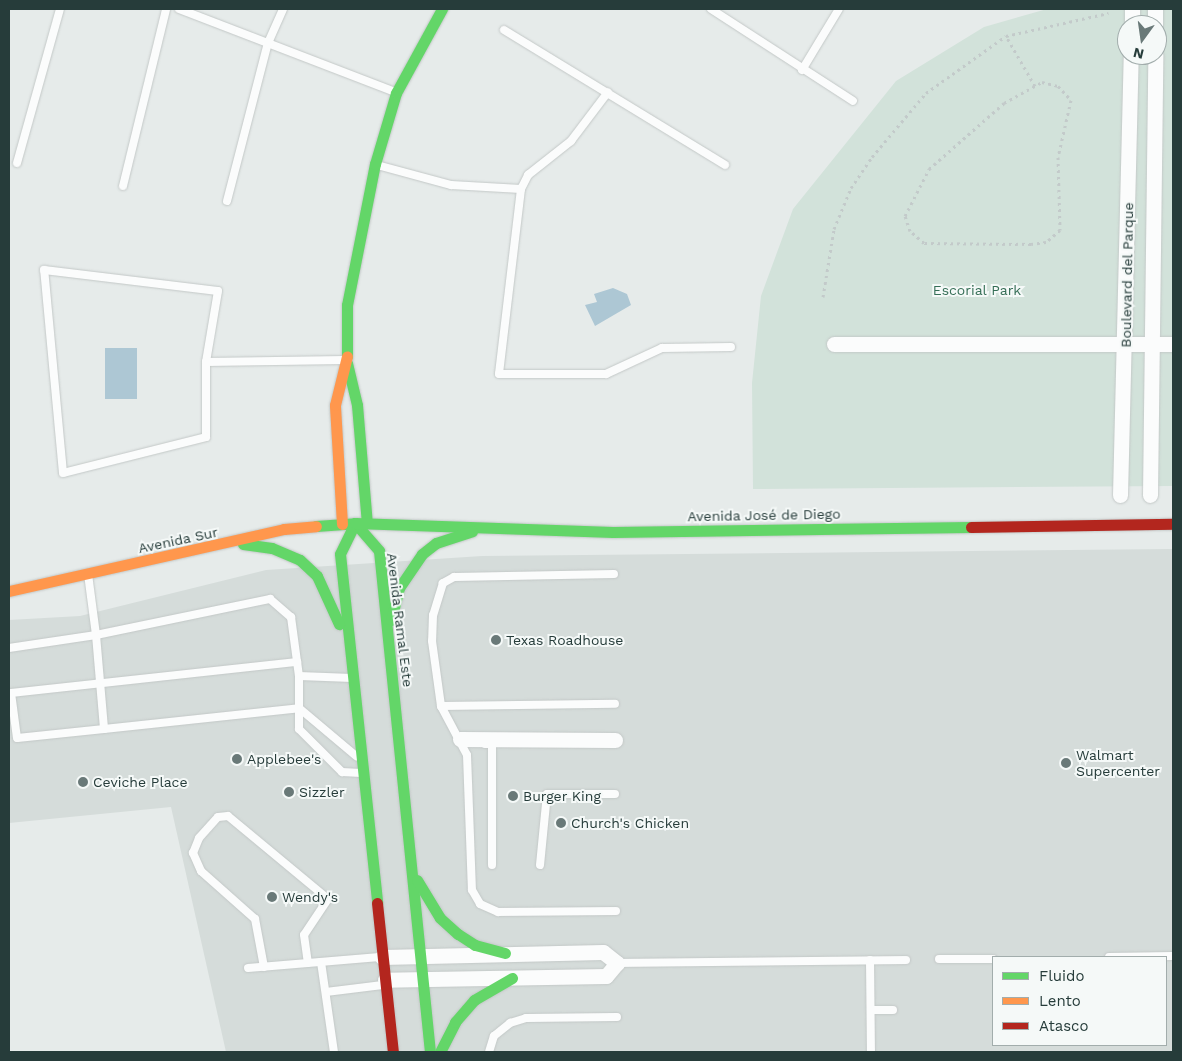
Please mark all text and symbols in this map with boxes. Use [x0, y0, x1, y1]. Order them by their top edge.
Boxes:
north arrow [1117, 15, 1167, 65]
text: N [1132, 45, 1146, 63]
street label: Boulevard del Parque [1117, 202, 1137, 348]
park label: Escorial Park [932, 282, 1022, 298]
street label: Avenida José de Diego [687, 505, 841, 525]
street label: Avenida Sur [137, 523, 219, 557]
street label: Avenida Ramal Este [383, 552, 417, 688]
place label: Texas Roadhouse [506, 632, 623, 648]
marker: Texas Roadhouse [490, 634, 502, 646]
place label: Walmart Supercenter [1076, 747, 1160, 780]
place label: Applebee's [247, 751, 321, 767]
marker: Applebee's [231, 753, 243, 765]
marker: Walmart Supercenter [1060, 757, 1072, 769]
place label: Ceviche Place [93, 774, 188, 790]
marker: Ceviche Place [77, 776, 89, 788]
place label: Sizzler [299, 784, 345, 800]
marker: Sizzler [283, 786, 295, 798]
place label: Burger King [523, 788, 601, 804]
marker: Burger King [507, 790, 519, 802]
place label: Church's Chicken [571, 815, 689, 831]
marker: Church's Chicken [555, 817, 567, 829]
place label: Wendy's [282, 889, 338, 905]
marker: Wendy's [266, 891, 278, 903]
legend [992, 956, 1167, 1046]
text: Fluido [1039, 967, 1084, 985]
text: Lento [1039, 992, 1081, 1010]
text: Atasco [1039, 1017, 1088, 1035]

